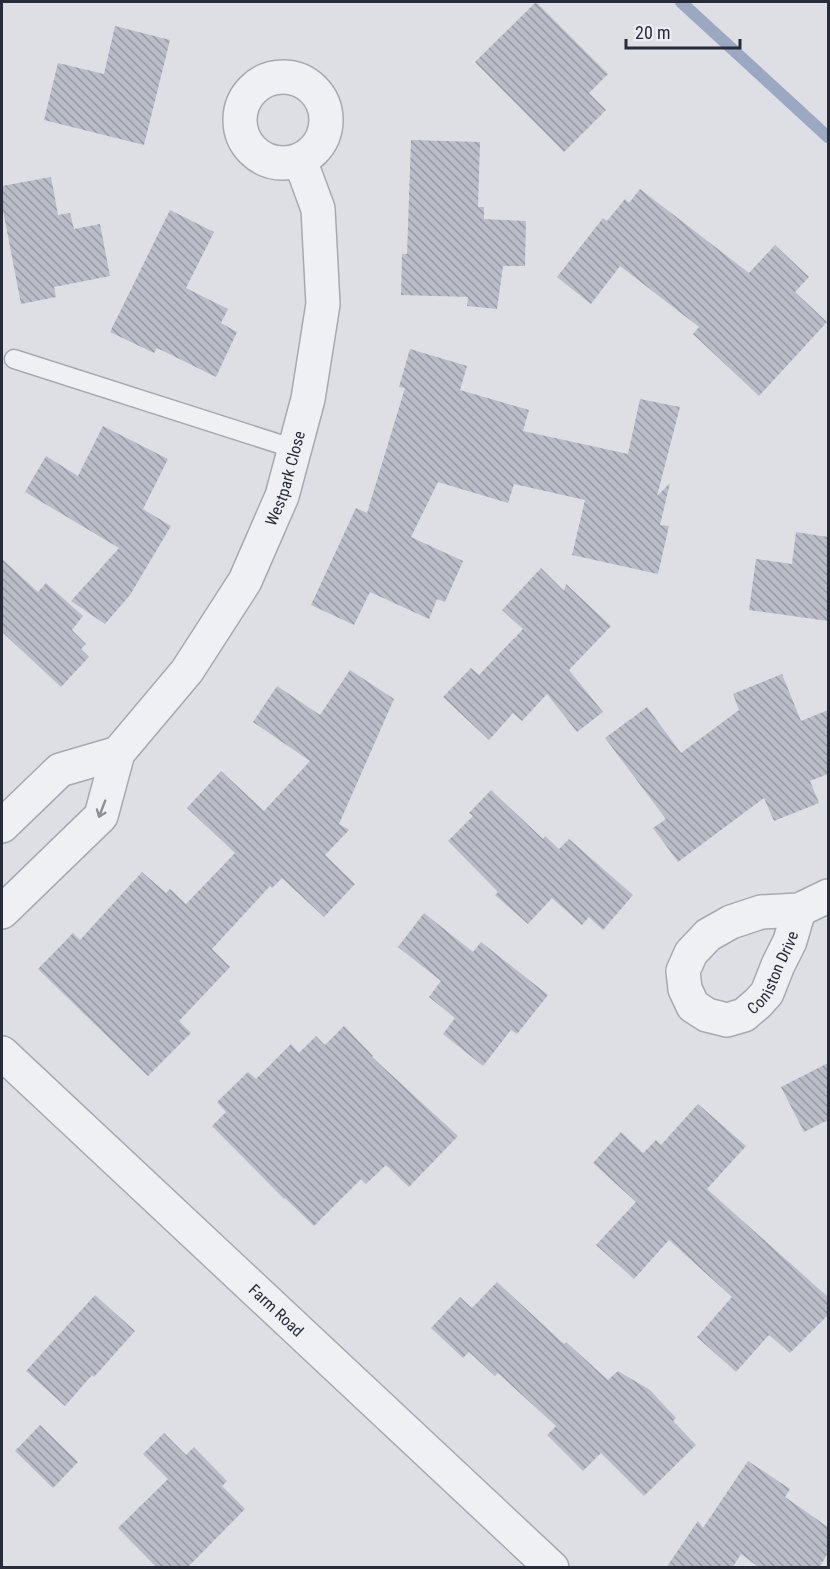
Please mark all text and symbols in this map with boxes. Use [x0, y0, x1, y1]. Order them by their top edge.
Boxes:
scale bar [626, 12, 740, 50]
text: 20 m [635, 22, 670, 43]
street label: Westpark Close [261, 429, 309, 528]
one-way arrow [95, 799, 106, 817]
street label: Coniston Drive [743, 929, 802, 1018]
street label: Farm Road [245, 1280, 308, 1340]

